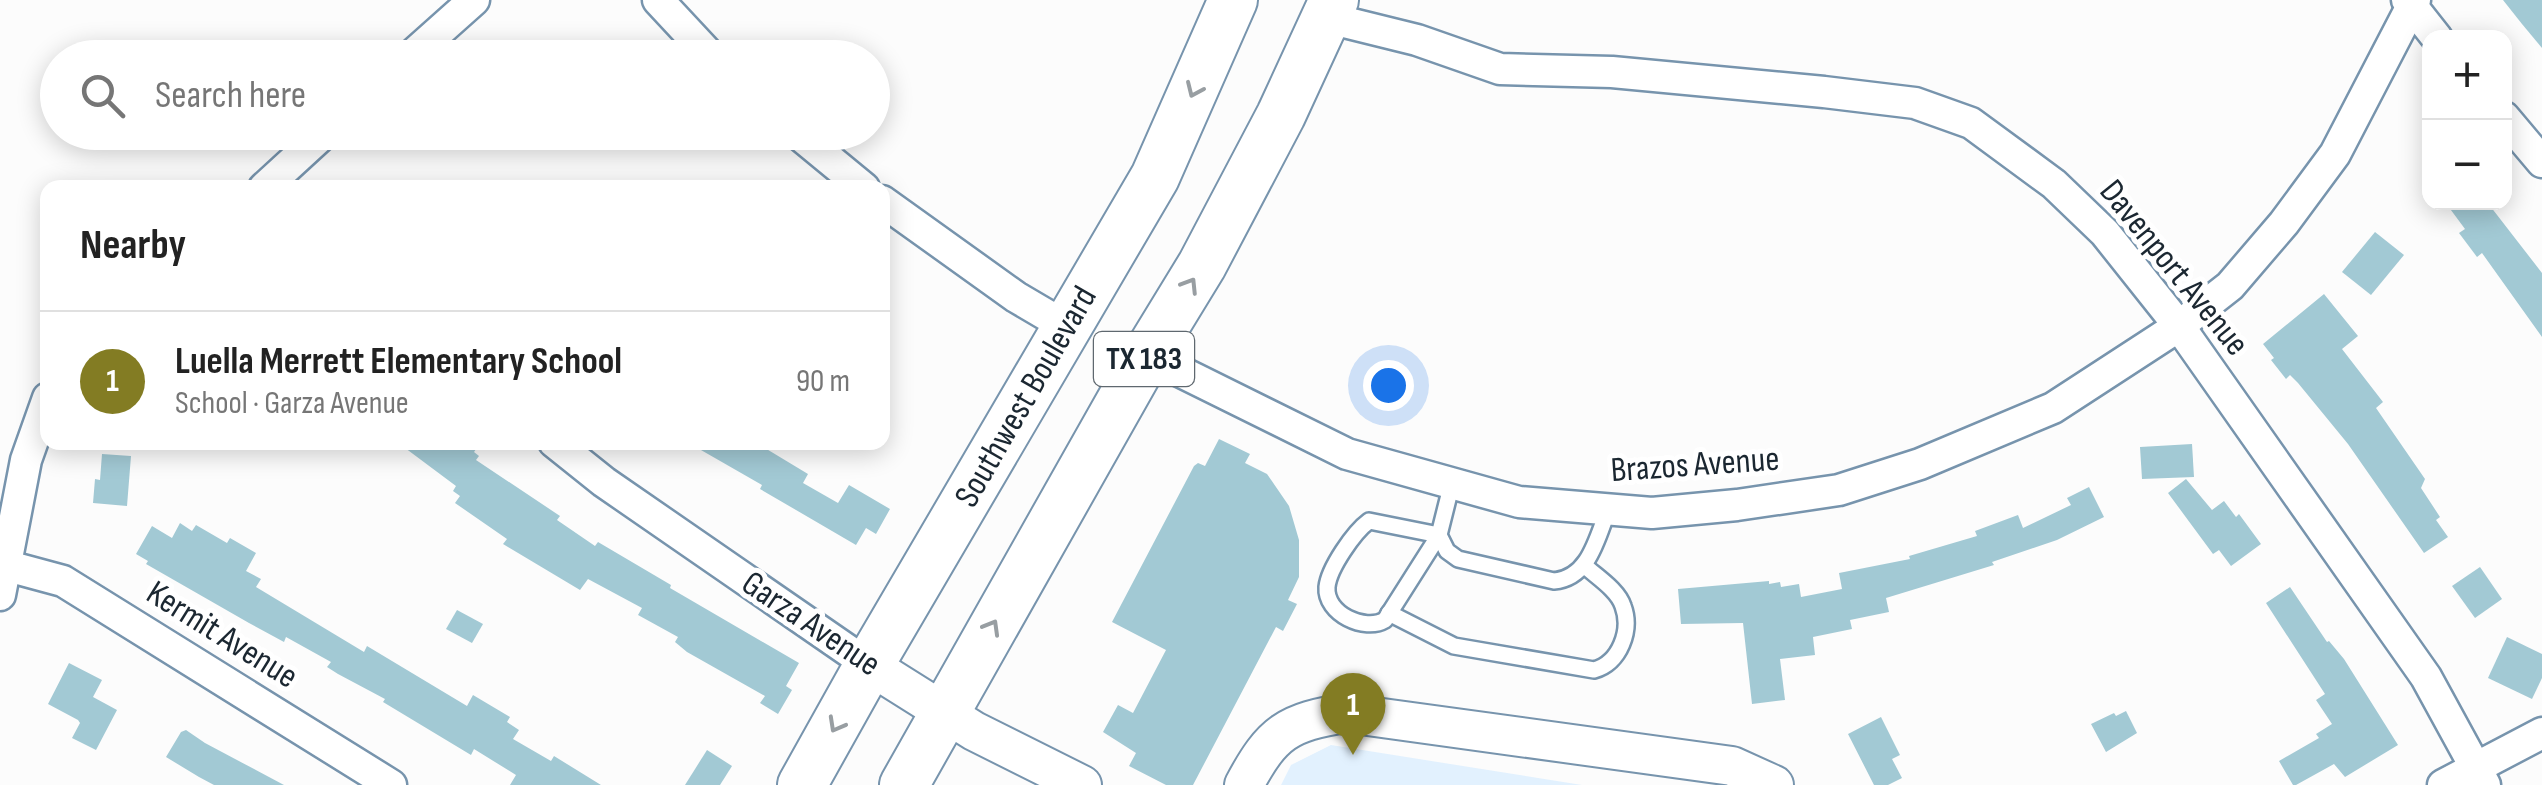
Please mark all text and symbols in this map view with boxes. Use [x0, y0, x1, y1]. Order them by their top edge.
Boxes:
map controls [2422, 30, 2512, 210]
button: + [2422, 30, 2512, 120]
search box [40, 40, 890, 150]
icon: search [75, 68, 130, 123]
text: Search here [155, 73, 306, 118]
one-way arrow [1186, 80, 1206, 98]
button: − [2422, 120, 2512, 210]
street label: Davenport Avenue [2090, 171, 2258, 365]
text: Nearby [80, 220, 186, 271]
one-way arrow [1177, 278, 1196, 296]
street label: Southwest Boulevard [945, 279, 1107, 515]
road number: TX 183 [1094, 332, 1194, 386]
text: Luella Merrett Elementary School [175, 339, 622, 384]
your location [1363, 360, 1414, 411]
text: 1 [106, 362, 119, 401]
text: 90 m [796, 362, 850, 401]
text: School · Garza Avenue [175, 384, 409, 423]
street label: Brazos Avenue [1609, 438, 1781, 492]
street label: Garza Avenue [733, 562, 889, 686]
street label: Kermit Avenue [138, 572, 306, 698]
one-way arrow [980, 620, 1000, 638]
pin: 1 [1320, 672, 1386, 755]
one-way arrow [828, 714, 848, 732]

